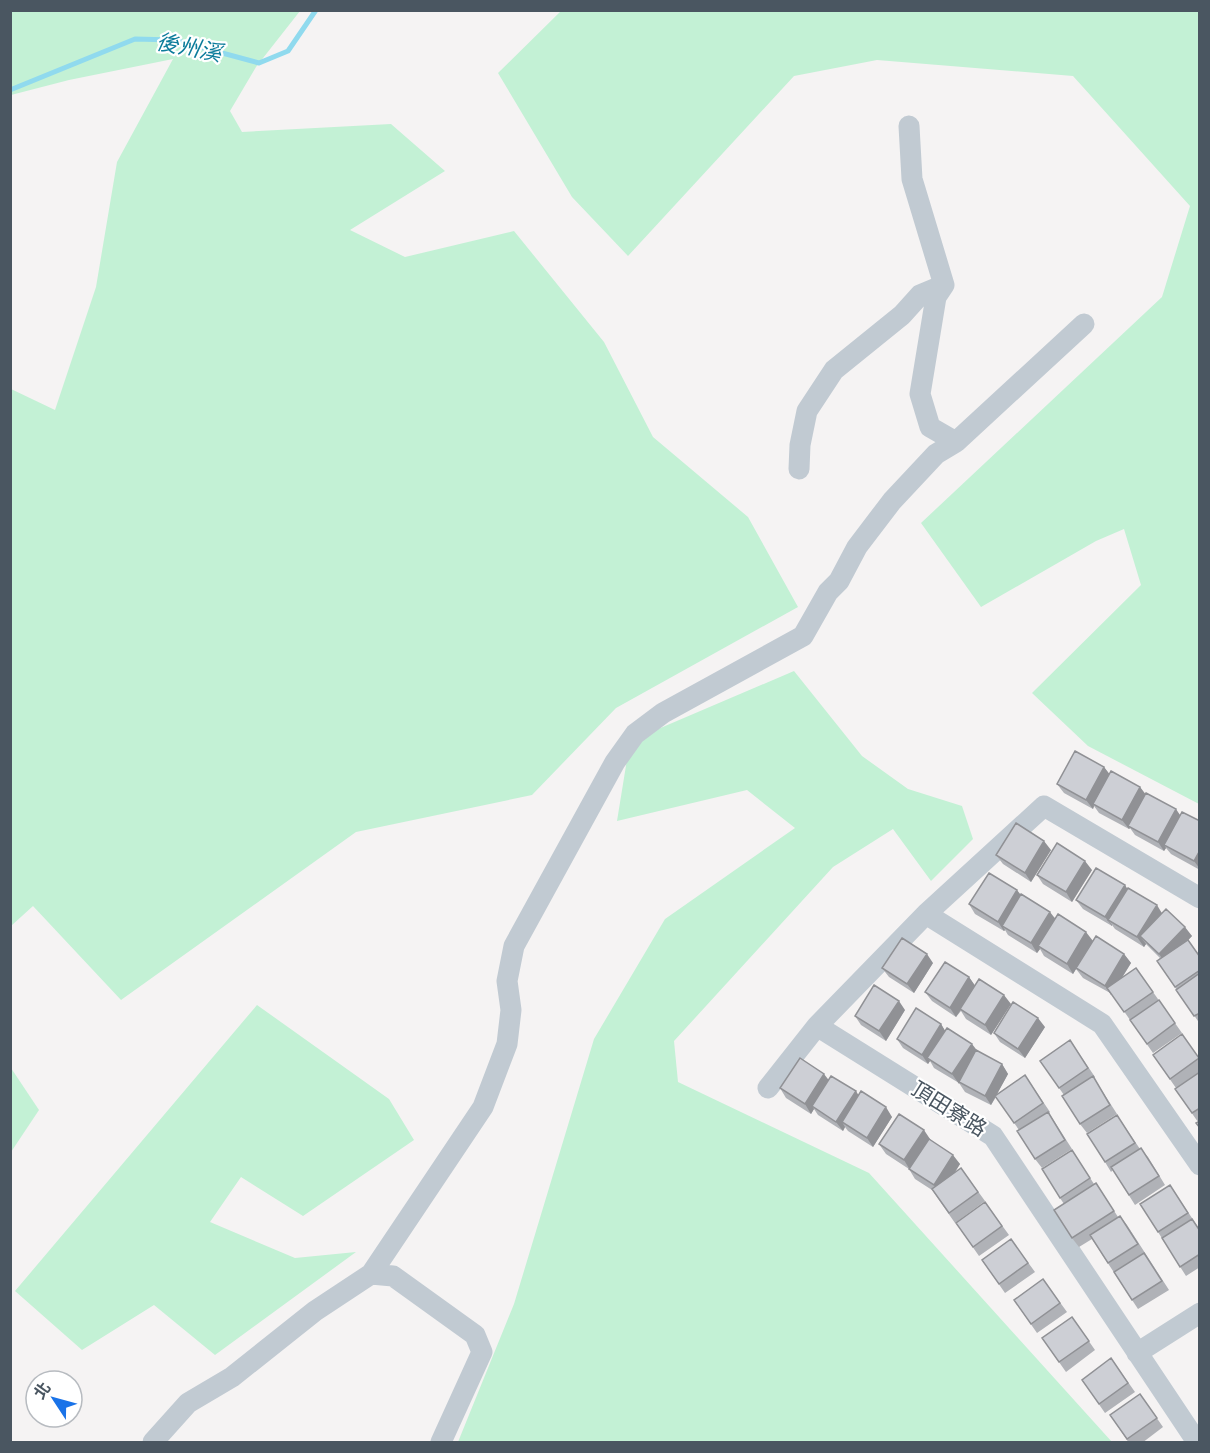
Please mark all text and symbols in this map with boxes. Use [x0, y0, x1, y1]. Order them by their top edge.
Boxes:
water label: 後州溪 [154, 27, 227, 68]
street label: 頂田寮路 [906, 1075, 992, 1142]
north arrow [24, 1369, 84, 1429]
text: 北 [29, 1378, 55, 1403]

